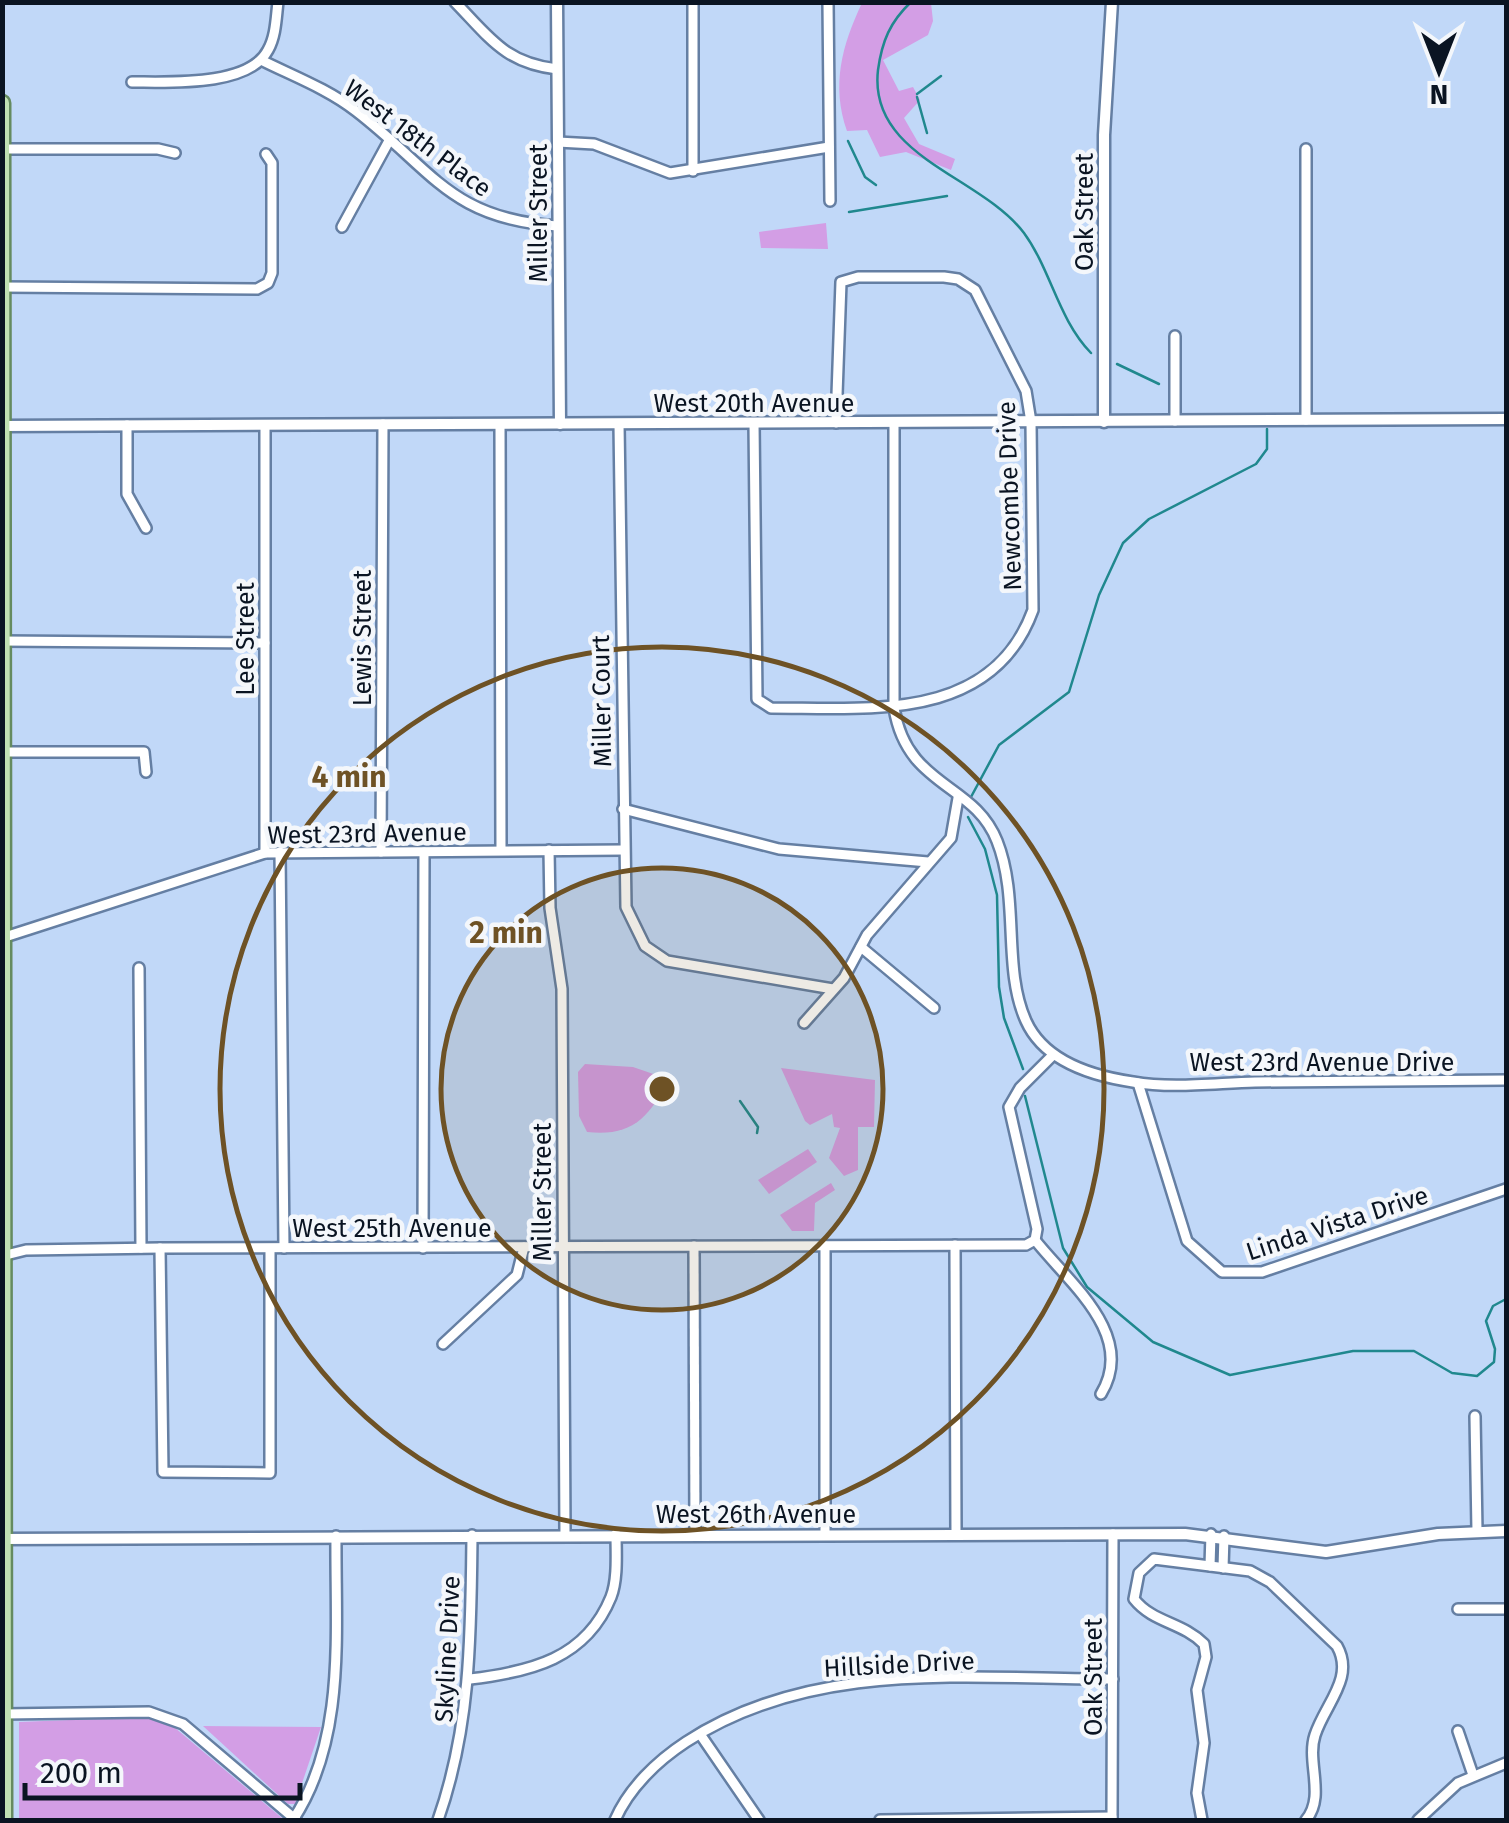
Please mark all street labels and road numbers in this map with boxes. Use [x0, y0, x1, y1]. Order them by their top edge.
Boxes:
street label: West 18th Place [338, 74, 497, 204]
street label: Miller Street [524, 143, 554, 282]
street label: Oak Street [1070, 152, 1100, 271]
street label: West 20th Avenue [654, 389, 854, 419]
street label: Newcombe Drive [992, 401, 1028, 591]
street label: Lewis Street [348, 569, 378, 706]
street label: Lee Street [231, 581, 261, 696]
street label: Miller Court [586, 634, 618, 767]
street label: West 23rd Avenue [267, 817, 467, 851]
street label: West 23rd Avenue Drive [1190, 1048, 1454, 1078]
street label: Miller Street [528, 1122, 558, 1261]
street label: Linda Vista Drive [1242, 1180, 1432, 1268]
street label: West 25th Avenue [292, 1214, 492, 1244]
street label: West 26th Avenue [656, 1500, 856, 1530]
street label: Skyline Drive [429, 1575, 467, 1723]
street label: Oak Street [1079, 1617, 1109, 1736]
street label: Hillside Drive [823, 1646, 975, 1684]

